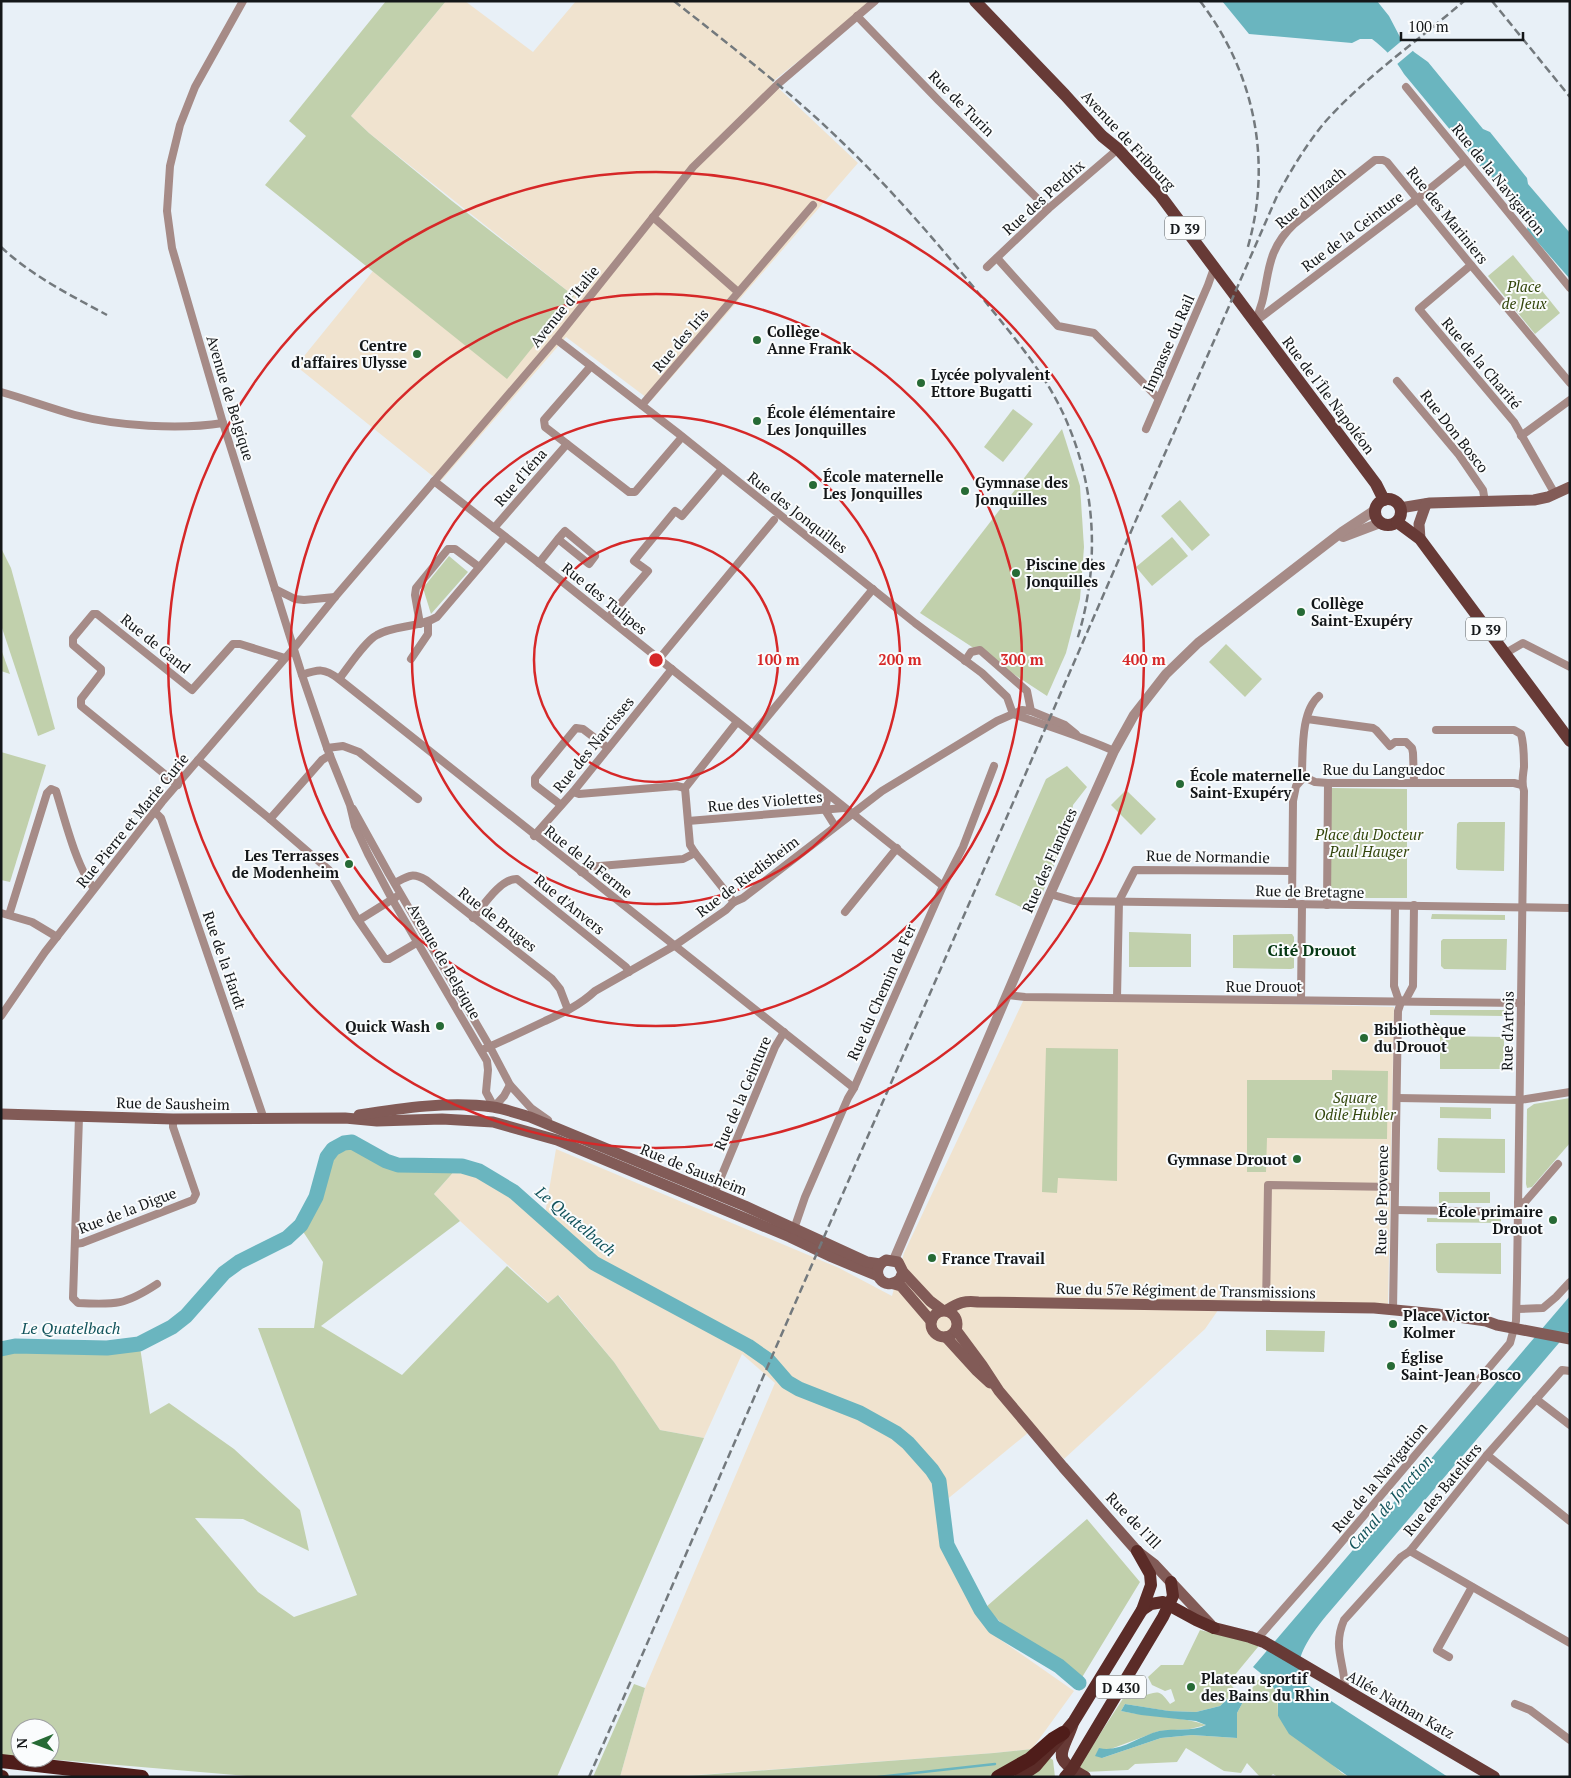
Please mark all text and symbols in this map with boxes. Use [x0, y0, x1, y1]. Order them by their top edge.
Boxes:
scale bar [1401, 10, 1524, 42]
text: 100 m [1408, 16, 1449, 36]
street label: Rue de Turin [925, 66, 999, 140]
street label: Avenue de Fribourg [1078, 86, 1181, 195]
street label: Rue de la Navigation [1448, 119, 1550, 239]
street label: Rue des Perdrix [998, 155, 1088, 239]
street label: Rue d'Illzach [1271, 162, 1350, 232]
street label: Rue des Mariniers [1403, 162, 1493, 268]
street label: Rue de la Ceinture [1297, 186, 1407, 276]
road number: D 39 [1165, 217, 1205, 240]
street label: Avenue d'Italie [525, 261, 603, 351]
park label: Place de Jeux [1501, 276, 1547, 313]
street label: Impasse du Rail [1137, 291, 1199, 395]
street label: Rue des Iris [647, 304, 713, 376]
street label: Rue de la Charité [1438, 313, 1526, 413]
place label: Collège Anne Frank [767, 321, 851, 358]
street label: Rue de l'Île Napoléon [1278, 332, 1380, 458]
street label: Avenue de Belgique [202, 333, 260, 463]
marker: Collège Anne Frank [751, 334, 763, 346]
place label: Centre d'affaires Ulysse [291, 335, 407, 372]
marker: Centre d'affaires Ulysse [411, 348, 423, 360]
place label: Lycée polyvalent Ettore Bugatti [931, 364, 1050, 401]
marker: Lycée polyvalent Ettore Bugatti [915, 377, 927, 389]
street label: Rue Don Bosco [1416, 385, 1494, 477]
place label: École élémentaire Les Jonquilles [767, 402, 896, 439]
marker: École élémentaire Les Jonquilles [751, 415, 763, 427]
street label: Rue d'Iéna [489, 444, 551, 510]
place label: École maternelle Les Jonquilles [823, 466, 944, 503]
street label: Rue des Jonquilles [744, 467, 852, 557]
place label: Gymnase des Jonquilles [975, 472, 1068, 509]
marker: École maternelle Les Jonquilles [807, 479, 819, 491]
marker: Gymnase des Jonquilles [959, 485, 971, 497]
place label: Piscine des Jonquilles [1026, 554, 1105, 591]
street label: Rue des Tulipes [558, 557, 652, 639]
marker: Piscine des Jonquilles [1010, 567, 1022, 579]
place label: Collège Saint-Exupéry [1311, 593, 1414, 630]
marker: Collège Saint-Exupéry [1295, 606, 1307, 618]
street label: Rue de Gand [117, 609, 195, 677]
road number: D 39 [1466, 618, 1506, 640]
text: 100 m [756, 649, 800, 669]
text: 200 m [878, 649, 922, 669]
text: 300 m [1000, 649, 1044, 669]
text: 400 m [1122, 649, 1166, 669]
centre of rings [647, 651, 665, 669]
street label: Rue des Narcisses [548, 692, 638, 796]
street label: Rue Pierre et Marie Curie [71, 748, 193, 892]
street label: Rue du Languedoc [1323, 759, 1445, 779]
place label: École maternelle Saint-Exupéry [1190, 765, 1311, 802]
marker: École maternelle Saint-Exupéry [1174, 778, 1186, 790]
street label: Rue des Violettes [707, 786, 823, 816]
street label: Rue des Flandres [1017, 804, 1081, 916]
street label: Rue de la Ferme [541, 820, 637, 902]
park label: Place du Docteur Paul Hauger [1314, 824, 1424, 861]
street label: Rue de Riedisheim [692, 831, 802, 921]
place label: Les Terrasses de Modenheim [232, 845, 339, 882]
street label: Rue de Normandie [1146, 845, 1270, 867]
marker: Les Terrasses de Modenheim [343, 858, 355, 870]
street label: Rue d'Anvers [531, 869, 609, 939]
street label: Rue de Bretagne [1255, 880, 1365, 902]
street label: Rue de Bruges [455, 882, 541, 956]
street label: Avenue de Belgique [404, 900, 486, 1022]
street label: Rue de la Hardt [199, 908, 251, 1012]
street label: Rue du Chemin de Fer [842, 921, 920, 1063]
district label: Cité Drouot [1268, 939, 1357, 961]
street label: Rue Drouot [1226, 976, 1303, 996]
street label: Rue d'Artois [1496, 991, 1518, 1071]
place label: Quick Wash [345, 1016, 430, 1036]
place label: Bibliothèque du Drouot [1374, 1019, 1466, 1056]
marker: Quick Wash [434, 1020, 446, 1032]
marker: Bibliothèque du Drouot [1358, 1032, 1370, 1044]
street label: Rue de la Ceinture [709, 1033, 775, 1153]
park label: Square Odile Hubler [1314, 1087, 1397, 1124]
street label: Rue de Sausheim [116, 1092, 230, 1114]
street label: Rue de Sausheim [638, 1138, 750, 1200]
street label: Rue de Provence [1370, 1145, 1392, 1255]
place label: Gymnase Drouot [1167, 1149, 1287, 1169]
marker: Gymnase Drouot [1291, 1153, 1303, 1165]
water label: Le Quatelbach [530, 1180, 621, 1261]
street label: Rue de la Digue [75, 1182, 179, 1238]
place label: École primaire Drouot [1439, 1201, 1543, 1238]
marker: École primaire Drouot [1547, 1214, 1559, 1226]
place label: France Travail [942, 1248, 1045, 1268]
marker: France Travail [926, 1252, 938, 1264]
street label: Rue du 57e Régiment de Transmissions [1056, 1278, 1316, 1302]
place label: Place Victor Kolmer [1403, 1305, 1490, 1342]
water label: Le Quatelbach [21, 1317, 120, 1339]
marker: Place Victor Kolmer [1387, 1318, 1399, 1330]
place label: Église Saint-Jean Bosco [1401, 1347, 1521, 1384]
marker: Église Saint-Jean Bosco [1385, 1360, 1397, 1372]
street label: Rue de la Navigation [1327, 1418, 1431, 1536]
street label: Rue des Bateliers [1398, 1438, 1486, 1540]
water label: Canal de Jonction [1342, 1450, 1438, 1554]
street label: Rue de l'Ill [1102, 1488, 1166, 1552]
street label: Allée Nathan Katz [1344, 1665, 1458, 1743]
place label: Plateau sportif des Bains du Rhin [1201, 1668, 1330, 1705]
road number: D 430 [1096, 1675, 1146, 1698]
marker: Plateau sportif des Bains du Rhin [1185, 1681, 1197, 1693]
north arrow [10, 1718, 60, 1768]
text: N [12, 1737, 31, 1749]

